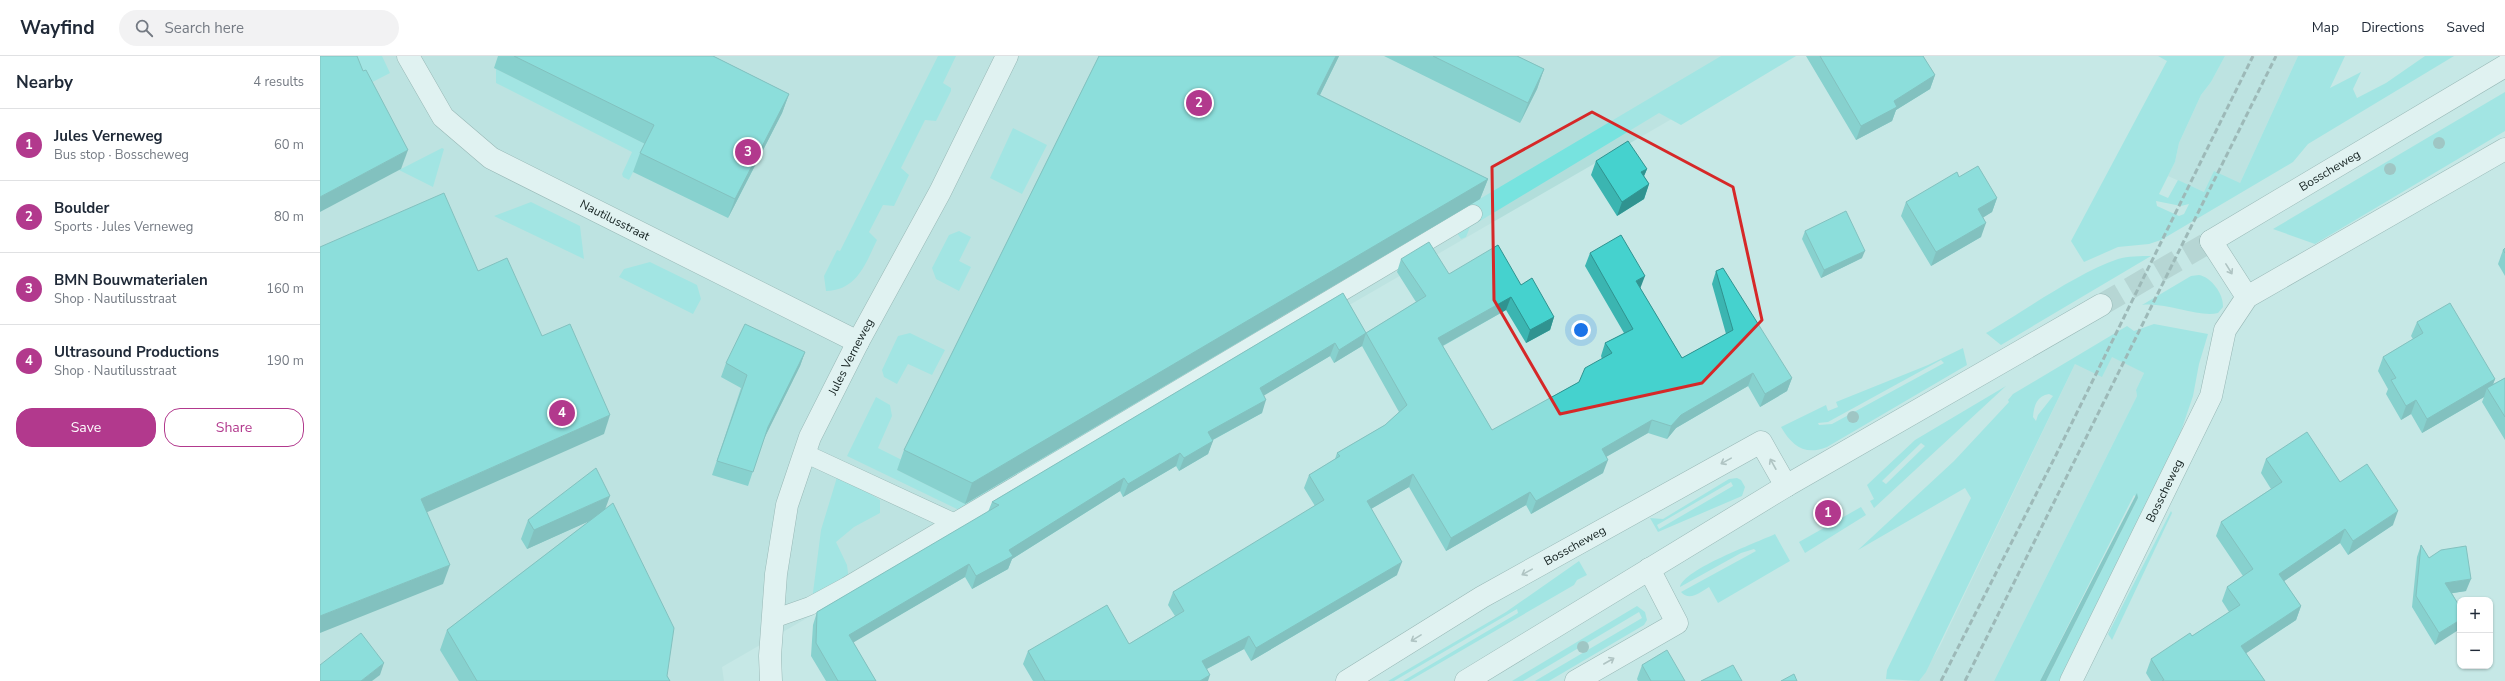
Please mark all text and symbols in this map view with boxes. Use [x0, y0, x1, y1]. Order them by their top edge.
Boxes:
search box [119, 10, 399, 46]
text: Wayfind [20, 15, 95, 41]
icon: search [133, 17, 155, 39]
text: Search here [165, 18, 244, 38]
text: Map [2312, 18, 2339, 37]
text: Directions [2361, 18, 2424, 37]
text: Saved [2446, 18, 2485, 37]
text: Nearby [16, 71, 73, 94]
text: 4 results [253, 73, 304, 91]
pin: 2 [1186, 88, 1212, 118]
text: Jules Verneweg [54, 126, 163, 146]
text: 1 [25, 136, 33, 154]
text: 60 m [274, 136, 304, 154]
pin: 3 [735, 137, 761, 167]
text: Bus stop · Bosscheweg [54, 146, 189, 164]
street label: Bosscheweg [2296, 146, 2363, 195]
street label: Nautilusstraat [577, 196, 653, 245]
text: Boulder [54, 198, 109, 218]
text: 2 [25, 208, 33, 226]
text: 80 m [274, 208, 304, 226]
text: Sports · Jules Verneweg [54, 218, 193, 236]
one-way arrow [2224, 264, 2233, 275]
text: BMN Bouwmaterialen [54, 270, 208, 290]
text: 3 [25, 280, 33, 298]
text: 160 m [266, 280, 304, 298]
text: Shop · Nautilusstraat [54, 290, 176, 308]
street label: Jules Verneweg [824, 316, 877, 399]
your location [1571, 320, 1591, 340]
text: Ultrasound Productions [54, 342, 219, 362]
text: 4 [25, 352, 33, 370]
text: 190 m [266, 352, 304, 370]
text: Shop · Nautilusstraat [54, 362, 176, 380]
pin: 4 [549, 398, 575, 428]
button: Save [16, 408, 156, 447]
button: Share [164, 408, 304, 447]
street label: Bosscheweg [2142, 456, 2187, 525]
one-way arrow [1721, 457, 1733, 465]
one-way arrow [1769, 458, 1777, 470]
pin: 1 [1815, 498, 1841, 528]
street label: Bosscheweg [1541, 522, 1608, 569]
one-way arrow [1521, 568, 1533, 576]
map controls [2457, 597, 2493, 669]
button: + [2457, 597, 2493, 633]
button: − [2457, 633, 2493, 669]
one-way arrow [1410, 635, 1422, 643]
one-way arrow [1603, 657, 1615, 665]

